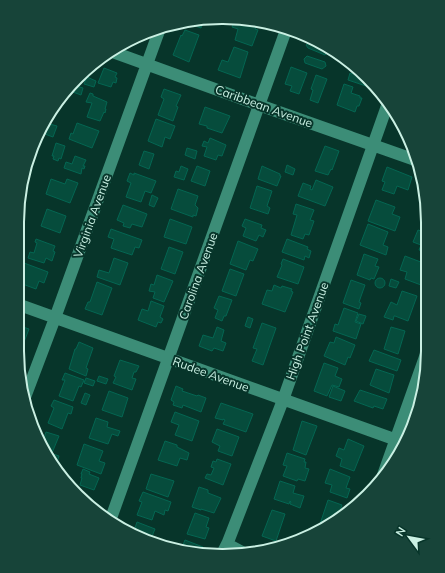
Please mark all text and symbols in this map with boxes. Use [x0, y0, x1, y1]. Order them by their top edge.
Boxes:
street label: Caribbean Avenue [213, 81, 315, 131]
street label: Virginia Avenue [70, 172, 114, 260]
street label: Carolina Avenue [175, 231, 221, 321]
street label: High Point Avenue [282, 280, 332, 382]
street label: Rudee Avenue [171, 353, 251, 395]
north arrow [389, 517, 429, 557]
text: N [392, 524, 409, 539]

